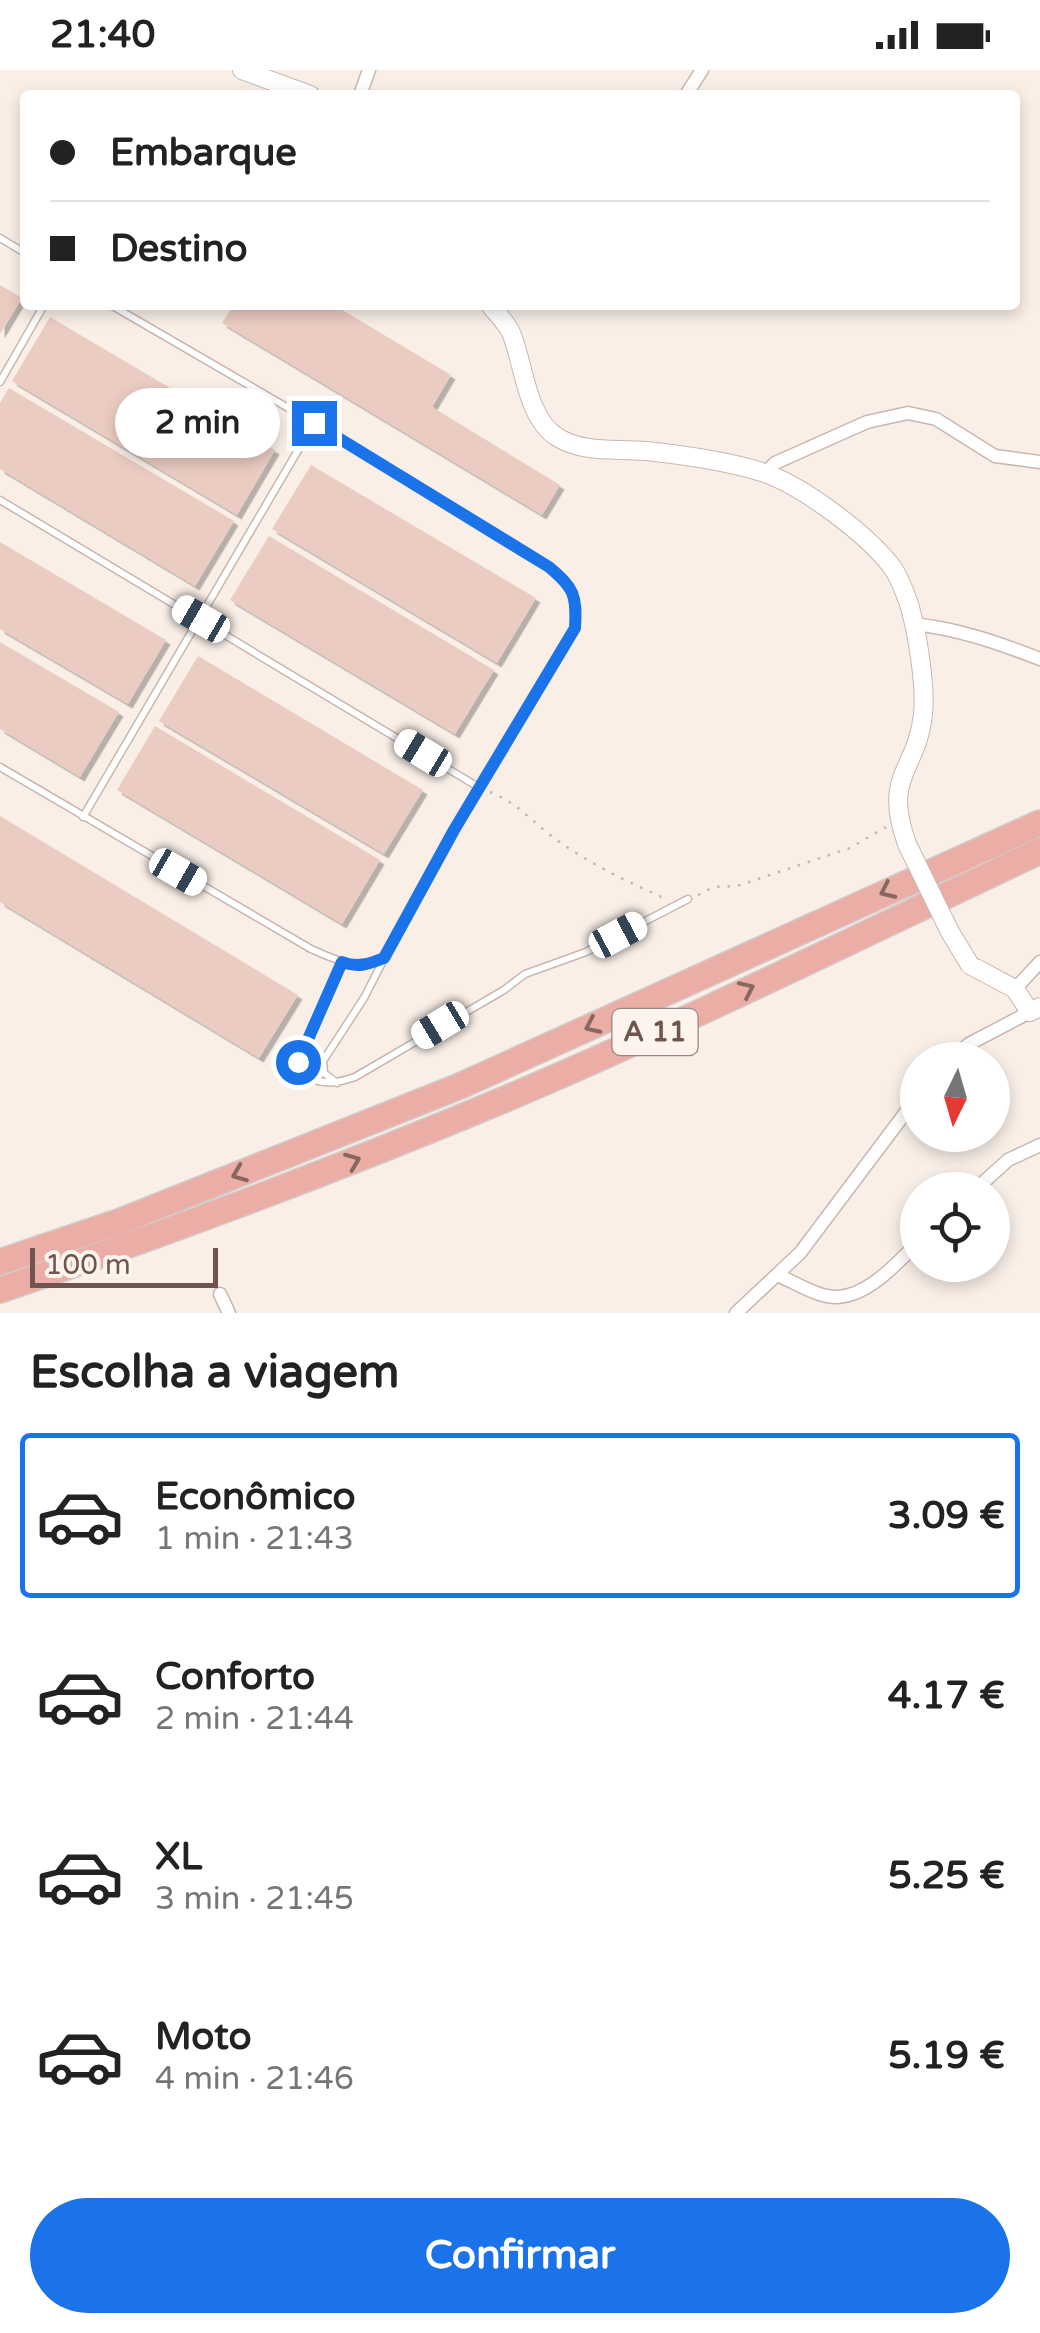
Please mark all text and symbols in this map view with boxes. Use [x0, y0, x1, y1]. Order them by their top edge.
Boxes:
text: 21:40 [50, 12, 155, 58]
text: Embarque [110, 130, 297, 176]
text: Destino [110, 226, 248, 272]
callout: 2 min [114, 388, 279, 458]
route end [292, 401, 337, 446]
text: 2 min [155, 404, 240, 442]
car [168, 591, 234, 647]
car [390, 725, 456, 781]
car [145, 844, 211, 900]
one-way arrow [879, 879, 897, 899]
car [584, 908, 652, 962]
one-way arrow [737, 982, 755, 1002]
car [407, 997, 473, 1053]
road number: A 11 [612, 1009, 698, 1055]
one-way arrow [584, 1014, 602, 1034]
route start [276, 1040, 321, 1085]
north arrow [900, 1042, 1010, 1152]
map controls [900, 1042, 1010, 1282]
one-way arrow [343, 1153, 361, 1173]
one-way arrow [232, 1162, 249, 1182]
button: locate [900, 1172, 1010, 1282]
scale bar [30, 1243, 218, 1288]
text: 100 m [45, 1248, 131, 1282]
text: Escolha a viagem [30, 1346, 399, 1400]
icon: car [35, 1471, 125, 1561]
text: Econômico [155, 1474, 356, 1520]
text: 3.09 € [888, 1493, 1005, 1539]
text: 1 min · 21:43 [155, 1520, 354, 1558]
icon: car [35, 1651, 125, 1741]
text: Conforto [155, 1654, 315, 1700]
text: 4.17 € [888, 1673, 1005, 1719]
text: 2 min · 21:44 [155, 1700, 354, 1738]
icon: car [35, 1831, 125, 1921]
text: XL [155, 1834, 202, 1880]
text: 5.25 € [888, 1853, 1005, 1899]
text: 3 min · 21:45 [155, 1880, 354, 1918]
icon: car [35, 2011, 125, 2101]
text: Moto [155, 2014, 251, 2060]
text: 5.19 € [888, 2033, 1005, 2079]
text: 4 min · 21:46 [155, 2060, 354, 2098]
button: Confirmar [30, 2198, 1010, 2313]

